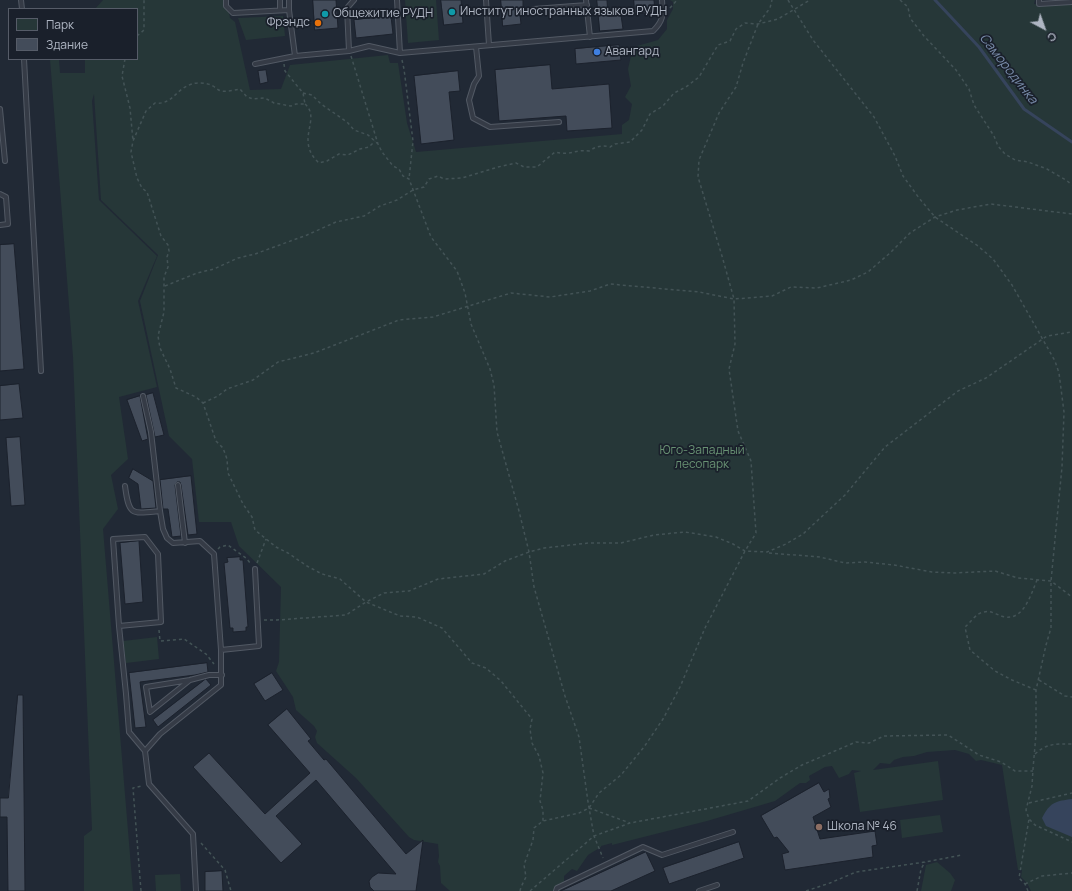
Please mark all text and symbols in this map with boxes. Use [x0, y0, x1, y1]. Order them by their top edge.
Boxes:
place label: Институт иностранных языков РУДН [460, 5, 667, 19]
place label: Общежитие РУДН [333, 7, 433, 21]
marker: Институт иностранных языков РУДН [447, 7, 457, 17]
legend [8, 8, 138, 60]
north arrow [1024, 8, 1064, 48]
marker: Общежитие РУДН [320, 9, 330, 19]
text: Парк [46, 16, 74, 33]
place label: Фрэндс [267, 16, 310, 30]
marker: Фрэндс [313, 18, 323, 28]
text: С [1044, 29, 1060, 46]
water label: Самородинка [976, 31, 1040, 107]
text: Здание [46, 36, 88, 53]
place label: Авангард [605, 45, 659, 59]
marker: Авангард [592, 47, 602, 57]
park label: Юго-Западный лесопарк [659, 444, 745, 472]
place label: Школа № 46 [827, 820, 897, 834]
marker: Школа № 46 [814, 822, 824, 832]

